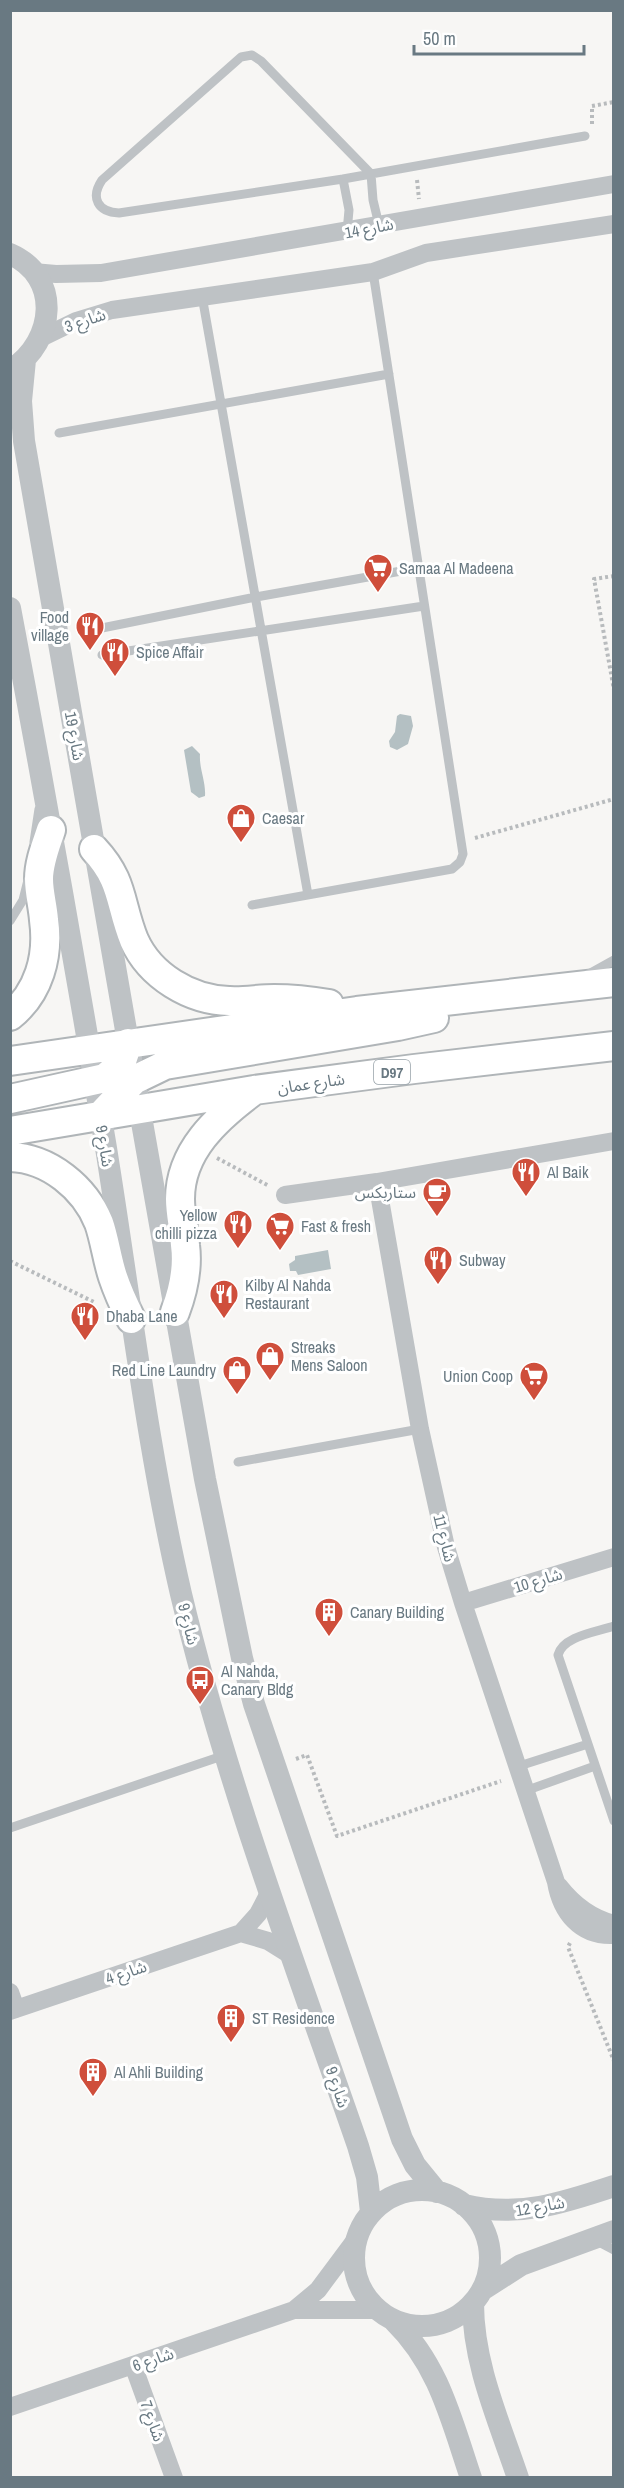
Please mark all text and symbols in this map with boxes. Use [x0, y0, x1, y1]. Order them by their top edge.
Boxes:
scale bar [414, 18, 584, 56]
text: 50 m [423, 26, 456, 51]
street label: شارع 14 [343, 212, 396, 245]
street label: شارع 3 [61, 303, 109, 339]
supermarket icon: Samaa Al Madeena [362, 552, 394, 594]
place label: Samaa Al Madeena [399, 557, 514, 579]
place label: Food village [31, 606, 69, 646]
restaurant icon: Food village [74, 610, 106, 652]
restaurant icon: Spice Affair [99, 636, 131, 678]
place label: Spice Affair [136, 641, 204, 663]
street label: شارع 19 [58, 710, 90, 763]
shop icon: Caesar [225, 802, 257, 844]
place label: Caesar [262, 807, 305, 829]
road number: D97 [374, 1060, 410, 1084]
street label: شارع عمان [276, 1067, 346, 1101]
street label: شارع 9 [89, 1123, 119, 1169]
restaurant icon: Al Baik [510, 1156, 542, 1198]
place label: Al Baik [546, 1161, 589, 1183]
cafe icon: ستاربكس [421, 1176, 453, 1218]
place label: ستاربكس [355, 1181, 416, 1203]
place label: Yellow chilli pizza [155, 1204, 218, 1244]
restaurant icon: Yellow chilli pizza [222, 1208, 254, 1250]
supermarket icon: Fast & fresh [264, 1210, 296, 1252]
place label: Fast & fresh [301, 1215, 371, 1237]
restaurant icon: Subway [422, 1244, 454, 1286]
place label: Subway [459, 1249, 506, 1271]
place label: Kilby Al Nahda Restaurant [245, 1274, 332, 1314]
restaurant icon: Kilby Al Nahda Restaurant [208, 1278, 240, 1320]
restaurant icon: Dhaba Lane [69, 1300, 101, 1342]
place label: Dhaba Lane [106, 1305, 178, 1327]
place label: Streaks Mens Saloon [291, 1336, 368, 1376]
shop icon: Streaks Mens Saloon [254, 1340, 286, 1382]
shop icon: Red Line Laundry [221, 1354, 253, 1396]
place label: Red Line Laundry [112, 1359, 216, 1381]
supermarket icon: Union Coop [518, 1360, 550, 1402]
place label: Union Coop [443, 1365, 513, 1387]
street label: شارع 11 [427, 1512, 462, 1565]
street label: شارع 10 [511, 1562, 565, 1600]
building icon: Canary Building [313, 1596, 345, 1638]
street label: شارع 9 [171, 1601, 205, 1648]
place label: Canary Building [350, 1601, 445, 1623]
place label: Al Nahda, Canary Bldg [220, 1660, 294, 1700]
bus stop icon: Al Nahda, Canary Bldg [184, 1664, 216, 1706]
street label: شارع 4 [102, 1955, 150, 1991]
building icon: ST Residence [215, 2002, 247, 2044]
place label: ST Residence [252, 2007, 335, 2029]
building icon: Al Ahli Building [77, 2056, 109, 2098]
place label: Al Ahli Building [113, 2061, 204, 2083]
street label: شارع 9 [319, 2063, 355, 2111]
street label: شارع 12 [514, 2191, 567, 2223]
street label: شارع 6 [129, 2342, 177, 2378]
street label: شارع 7 [134, 2397, 171, 2445]

